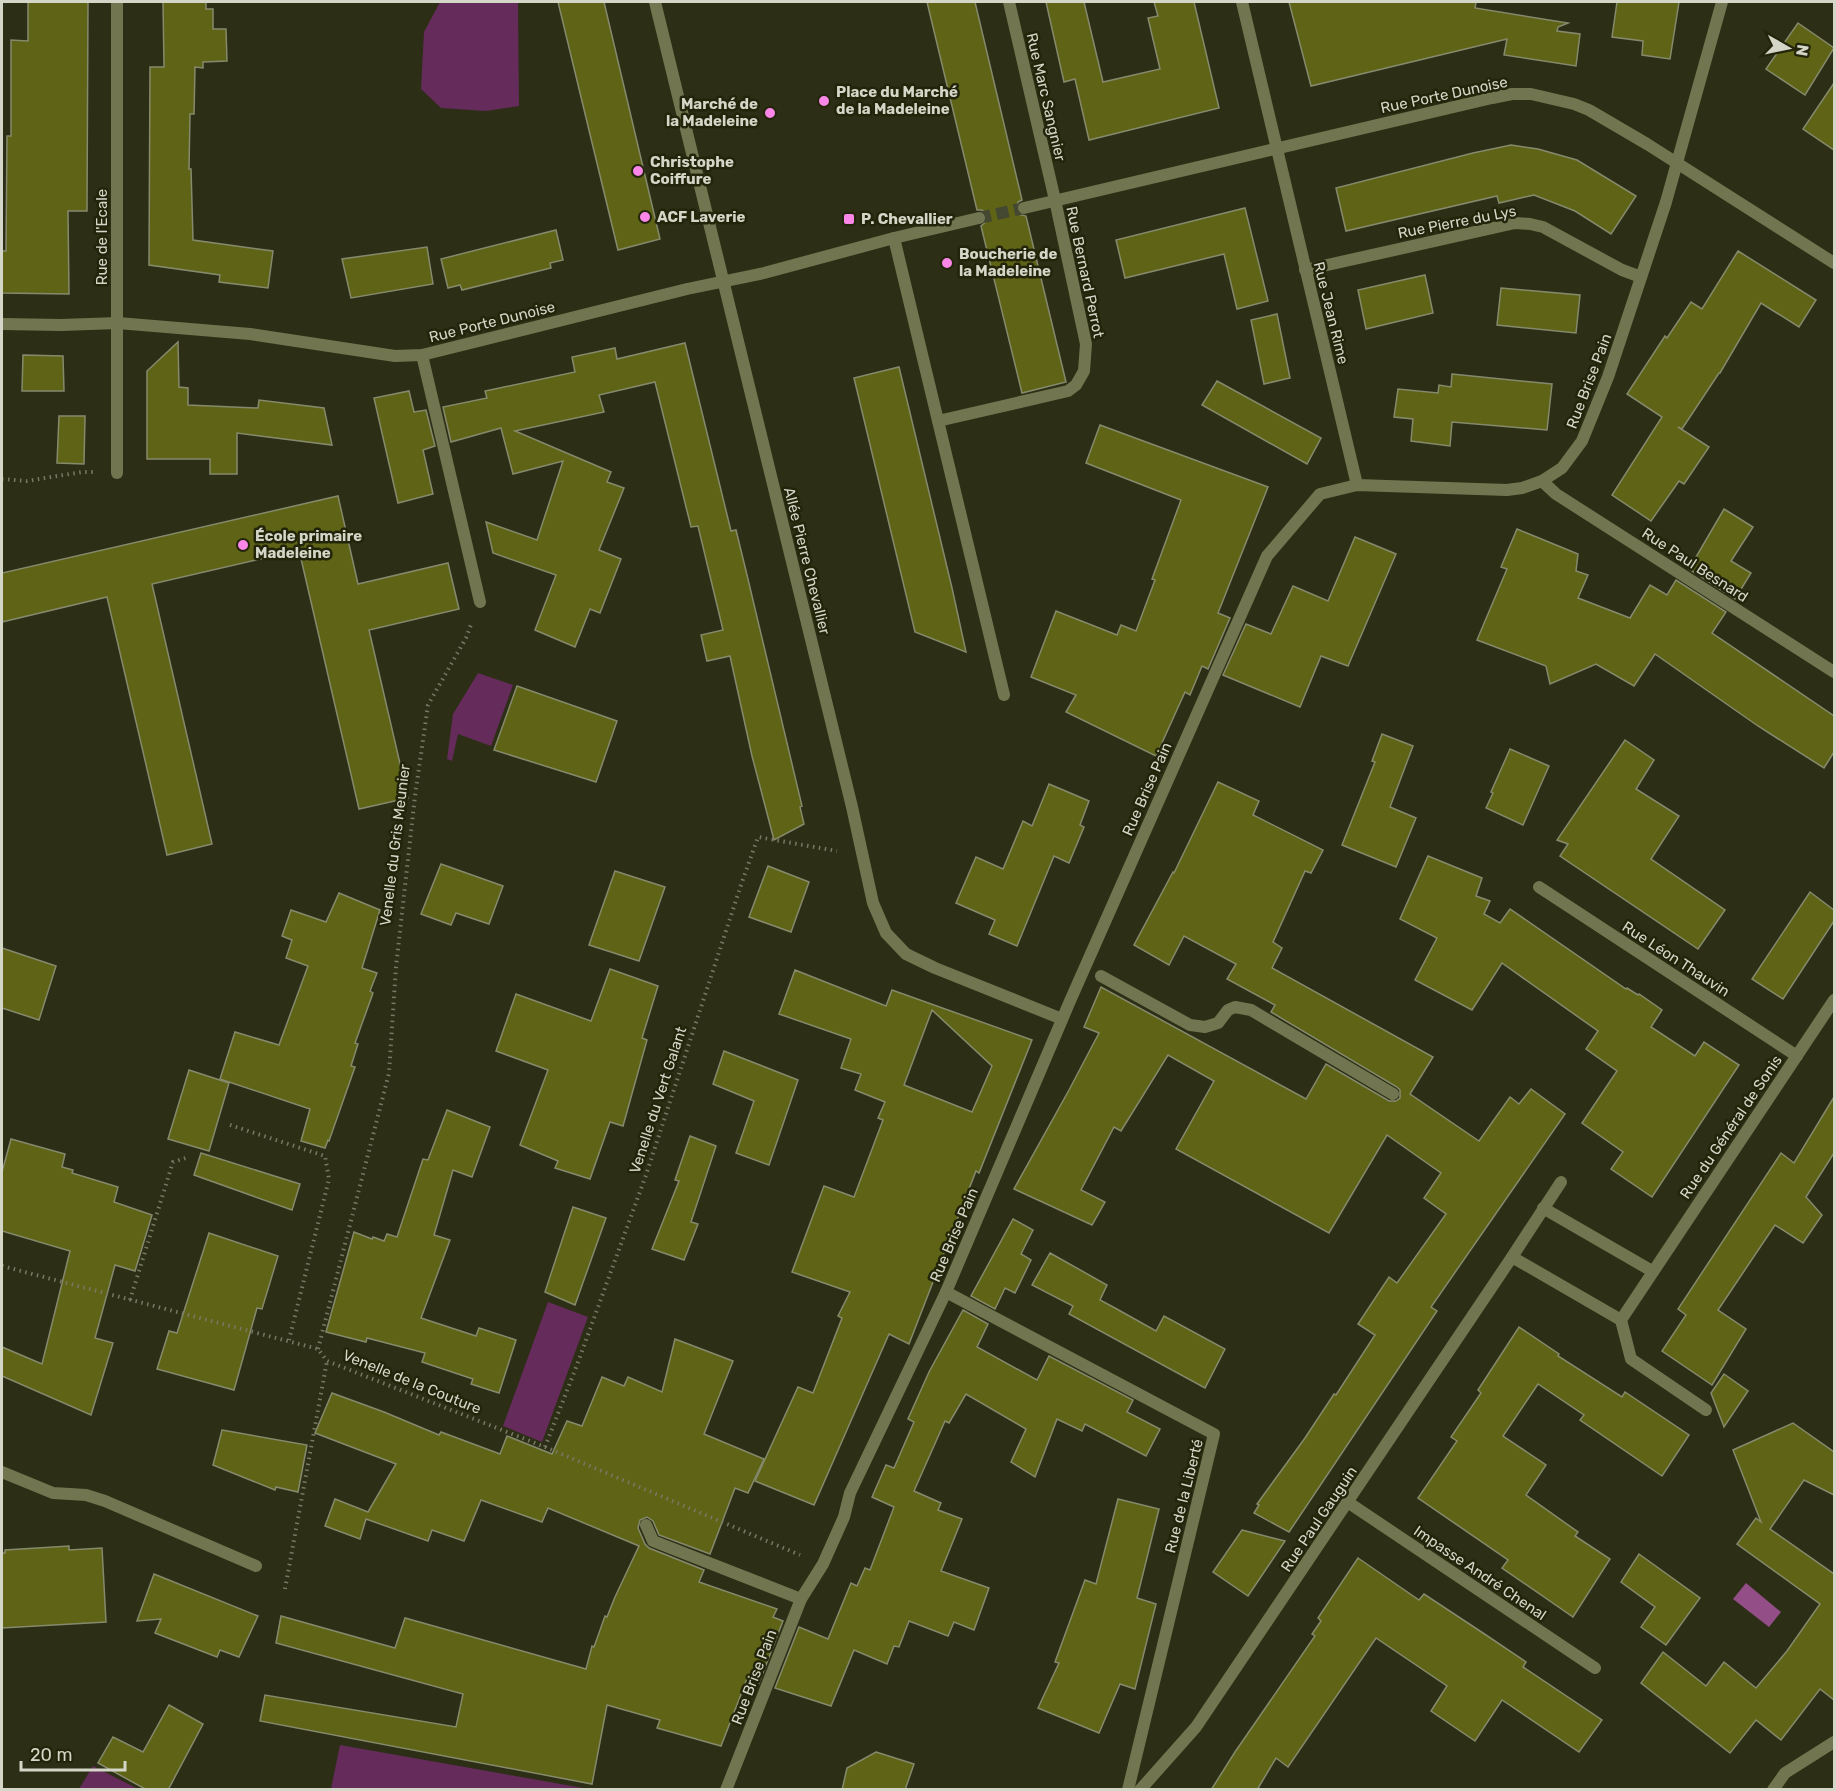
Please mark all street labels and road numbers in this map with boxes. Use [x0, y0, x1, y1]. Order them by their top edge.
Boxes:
street label: Rue Marc Sangnier [1022, 31, 1070, 163]
street label: Rue Porte Dunoise [1379, 73, 1509, 117]
street label: Rue de l'Ecale [93, 189, 111, 285]
street label: Rue Pierre du Lys [1396, 202, 1518, 242]
street label: Rue Bernard Perrot [1062, 205, 1108, 340]
street label: Rue Jean Rime [1310, 260, 1352, 366]
street label: Rue Porte Dunoise [427, 298, 557, 346]
street label: Rue Brise Pain [1563, 331, 1615, 431]
street label: Allée Pierre Chevallier [780, 485, 834, 637]
street label: Rue Paul Besnard [1639, 524, 1751, 606]
street label: Rue Brise Pain [1118, 739, 1176, 839]
street label: Venelle du Gris Meunier [376, 763, 414, 927]
street label: Rue Léon Thauvin [1619, 918, 1733, 1000]
street label: Venelle du Vert Galant [626, 1024, 690, 1176]
street label: Rue du Général de Sonis [1676, 1052, 1786, 1202]
street label: Rue Brise Pain [926, 1185, 982, 1285]
street label: Venelle de la Couture [340, 1346, 484, 1418]
street label: Rue de la Liberté [1161, 1437, 1207, 1555]
street label: Rue Paul Gauguin [1277, 1463, 1361, 1575]
street label: Impasse André Chenal [1410, 1522, 1550, 1624]
street label: Rue Brise Pain [728, 1627, 780, 1727]

